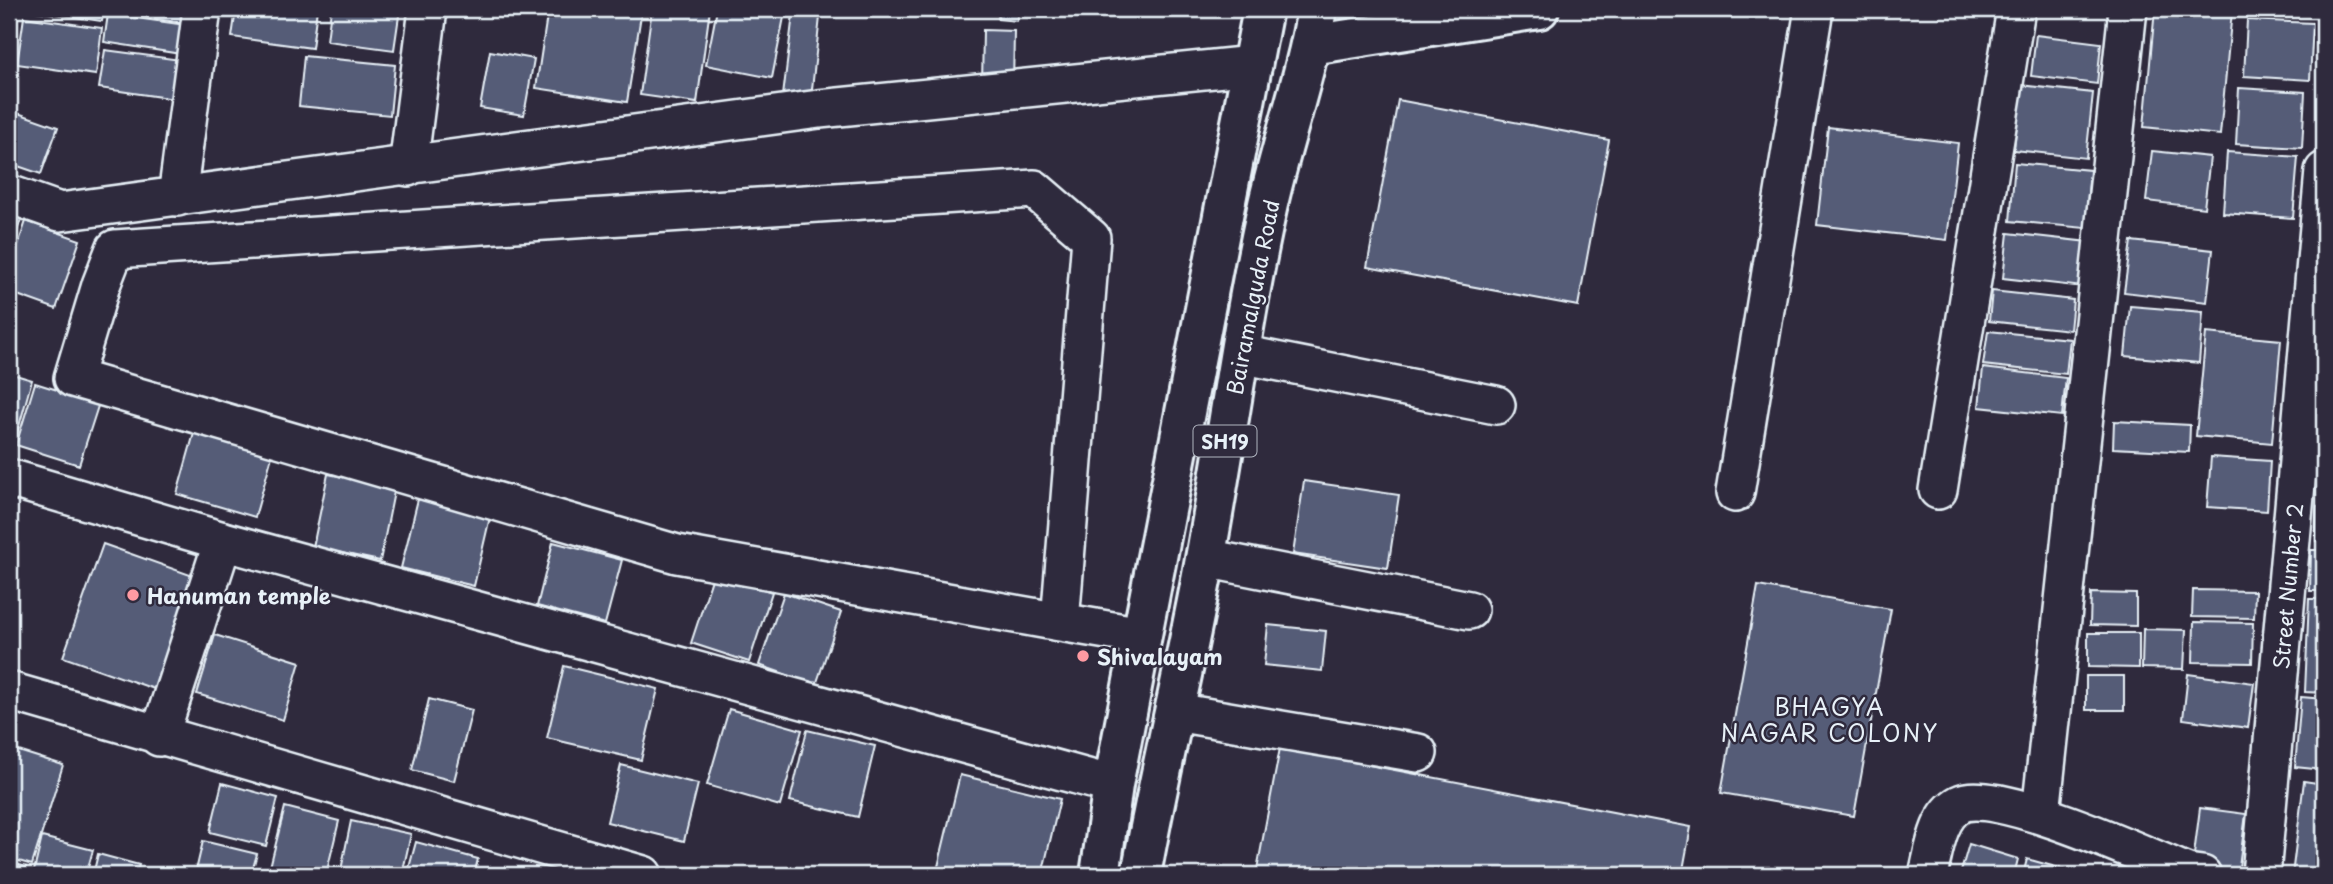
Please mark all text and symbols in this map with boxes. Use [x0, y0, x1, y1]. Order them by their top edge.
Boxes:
street label: Bairamalguda Road [1217, 197, 1287, 397]
road number: SH19 [1194, 426, 1256, 456]
street label: Street Number 2 [2264, 502, 2310, 670]
place label: Hanuman temple [147, 579, 331, 611]
marker: Hanuman temple [125, 587, 141, 603]
place label: Shivalayam [1097, 640, 1223, 672]
marker: Shivalayam [1075, 648, 1091, 664]
district label: BHAGYA NAGAR COLONY [1721, 689, 1939, 750]

